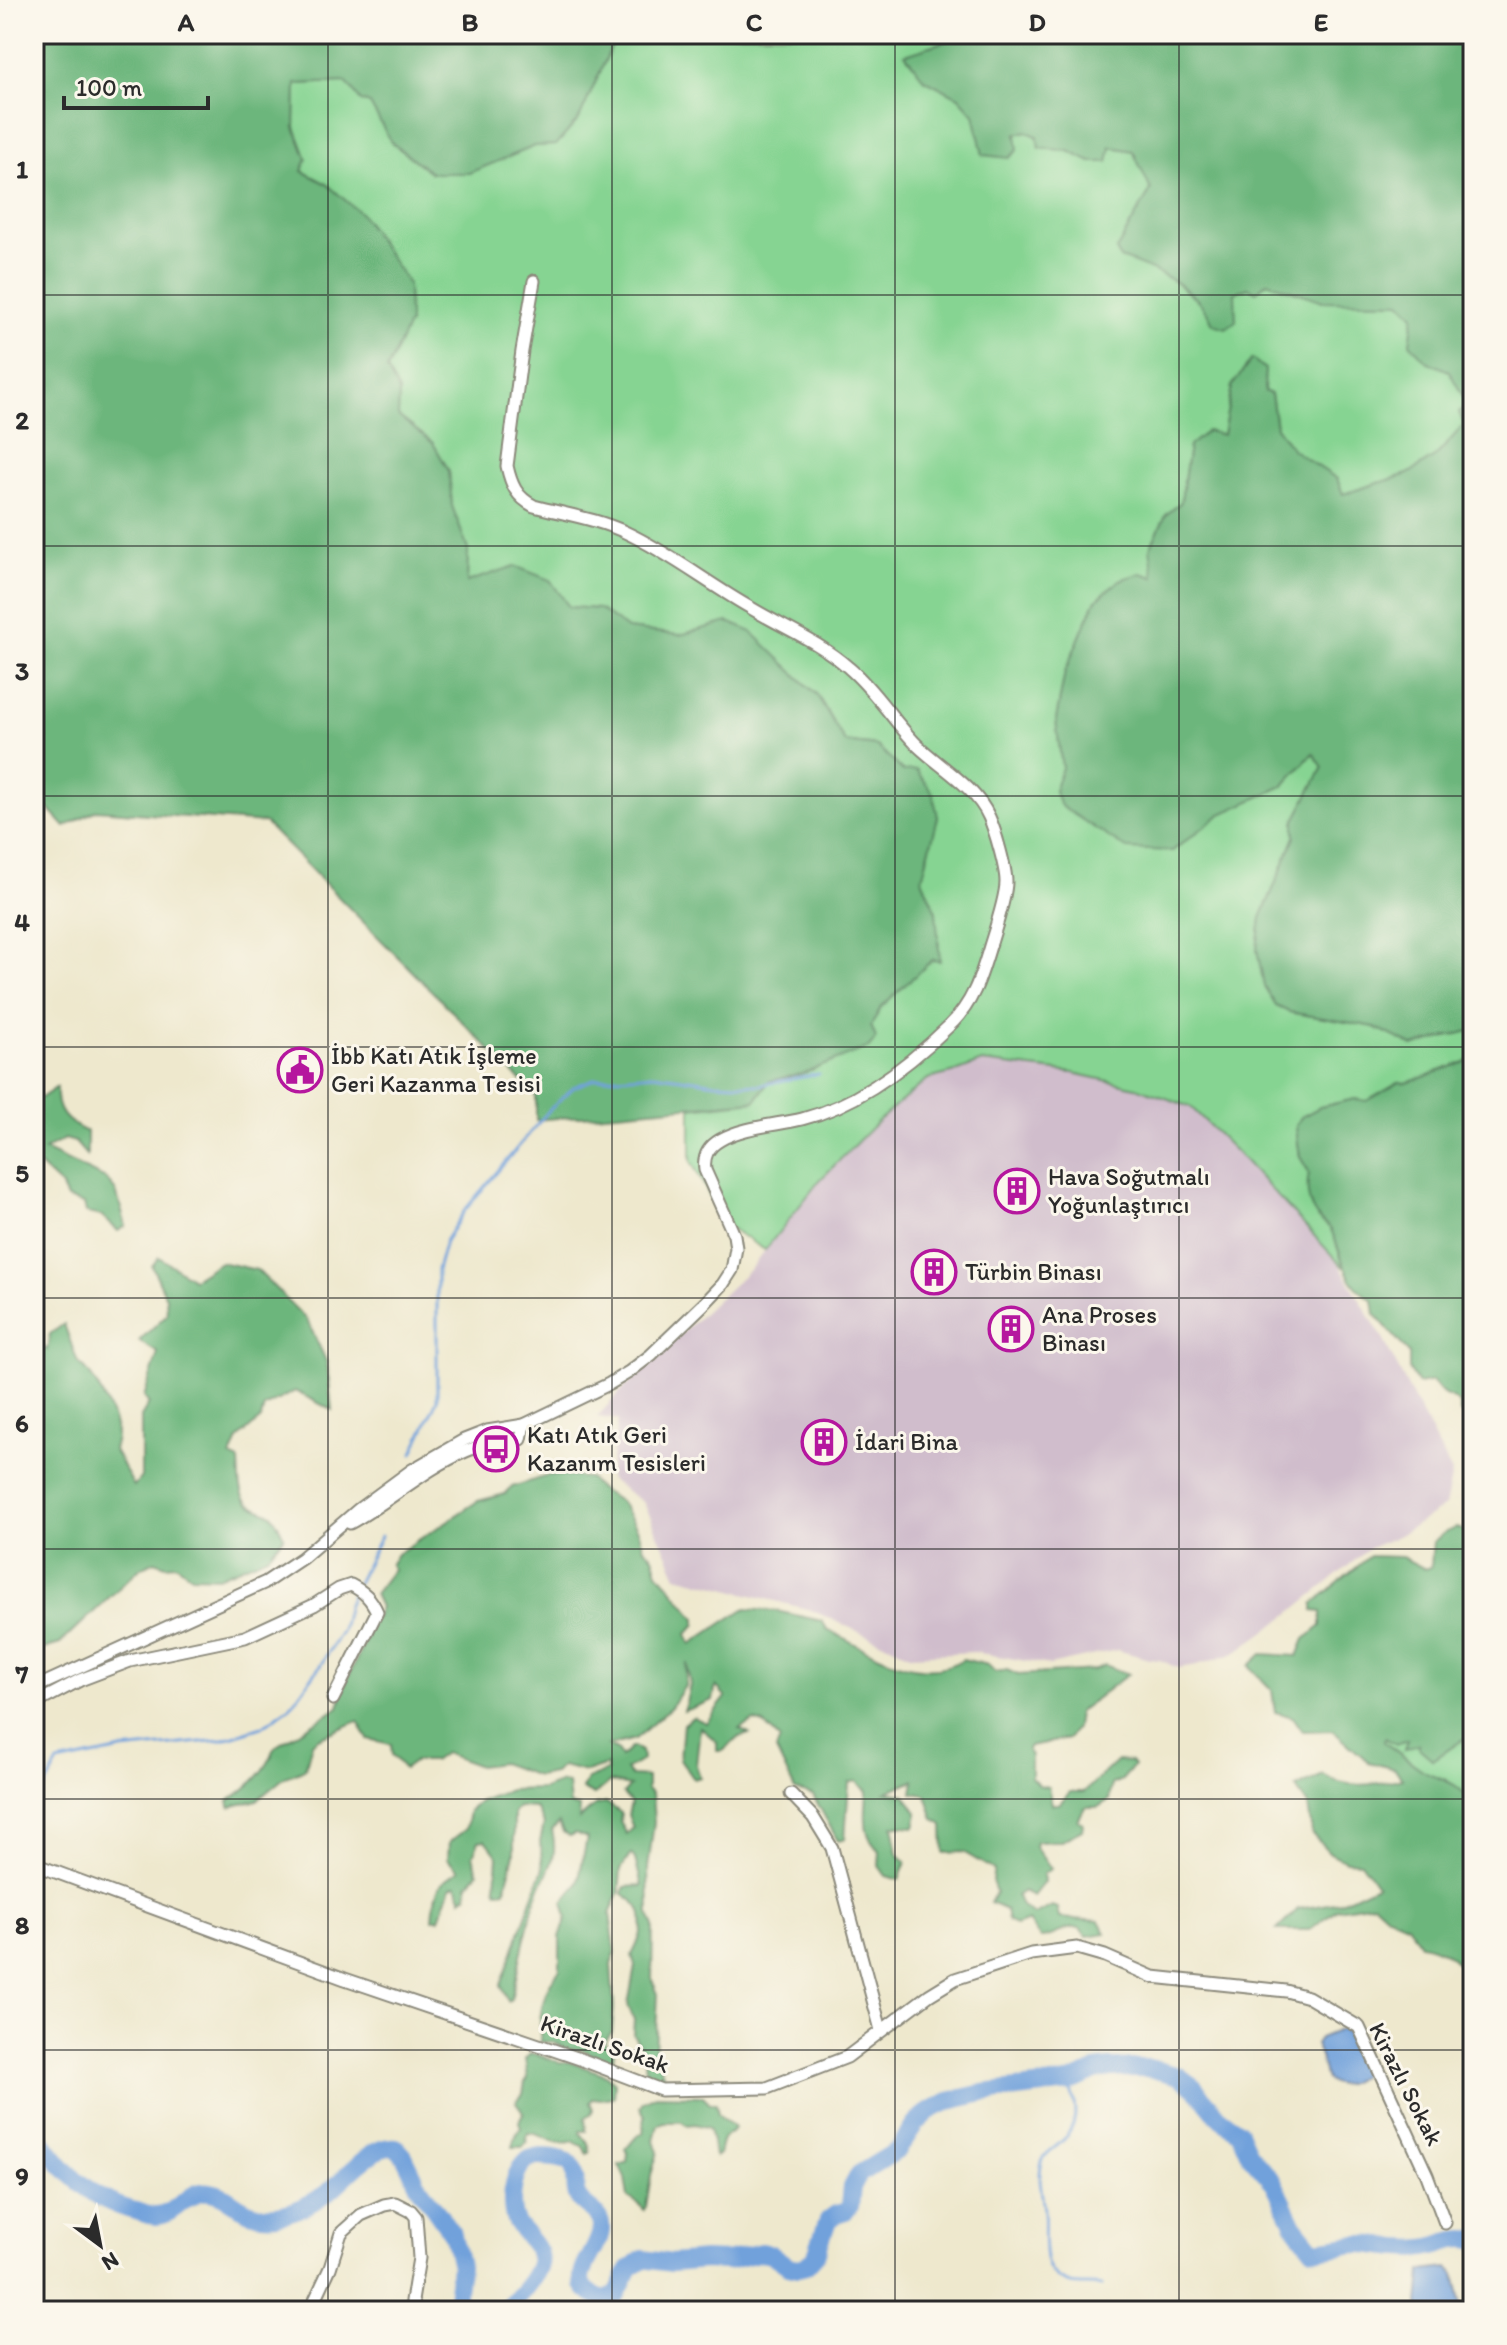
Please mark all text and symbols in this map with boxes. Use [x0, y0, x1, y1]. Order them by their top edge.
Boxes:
text: A [177, 6, 195, 38]
text: B [462, 6, 479, 38]
text: C [746, 6, 763, 38]
text: D [1028, 6, 1046, 38]
text: E [1314, 6, 1328, 38]
scale bar [64, 60, 208, 110]
text: 100 m [76, 73, 142, 102]
text: 1 [16, 153, 28, 185]
text: 2 [15, 404, 29, 436]
text: 3 [15, 655, 29, 687]
text: 4 [14, 906, 30, 938]
place label: İbb Katı Atık İşleme Geri Kazanma Tesisi [331, 1041, 541, 1098]
public building icon: İbb Katı Atık İşleme Geri Kazanma Tesisi [276, 1046, 324, 1094]
text: 5 [15, 1157, 29, 1189]
place label: Hava Soğutmalı Yoğunlaştırıcı [1048, 1162, 1210, 1219]
building icon: Hava Soğutmalı Yoğunlaştırıcı [993, 1167, 1041, 1215]
building icon: Türbin Binası [910, 1248, 958, 1296]
place label: Türbin Binası [965, 1257, 1102, 1286]
place label: Ana Proses Binası [1042, 1300, 1157, 1357]
building icon: Ana Proses Binası [987, 1305, 1035, 1353]
text: 6 [15, 1407, 29, 1439]
building icon: İdari Bina [800, 1418, 848, 1466]
place label: Katı Atık Geri Kazanım Tesisleri [527, 1420, 706, 1477]
bus stop icon: Katı Atık Geri Kazanım Tesisleri [472, 1425, 520, 1473]
place label: İdari Bina [855, 1427, 959, 1456]
text: 7 [15, 1658, 29, 1690]
text: 8 [15, 1909, 29, 1941]
street label: Kirazlı Sokak [537, 2008, 673, 2079]
street label: Kirazlı Sokak [1363, 2017, 1450, 2150]
text: 9 [15, 2160, 29, 2192]
north arrow [60, 2205, 140, 2285]
text: N [97, 2246, 124, 2277]

